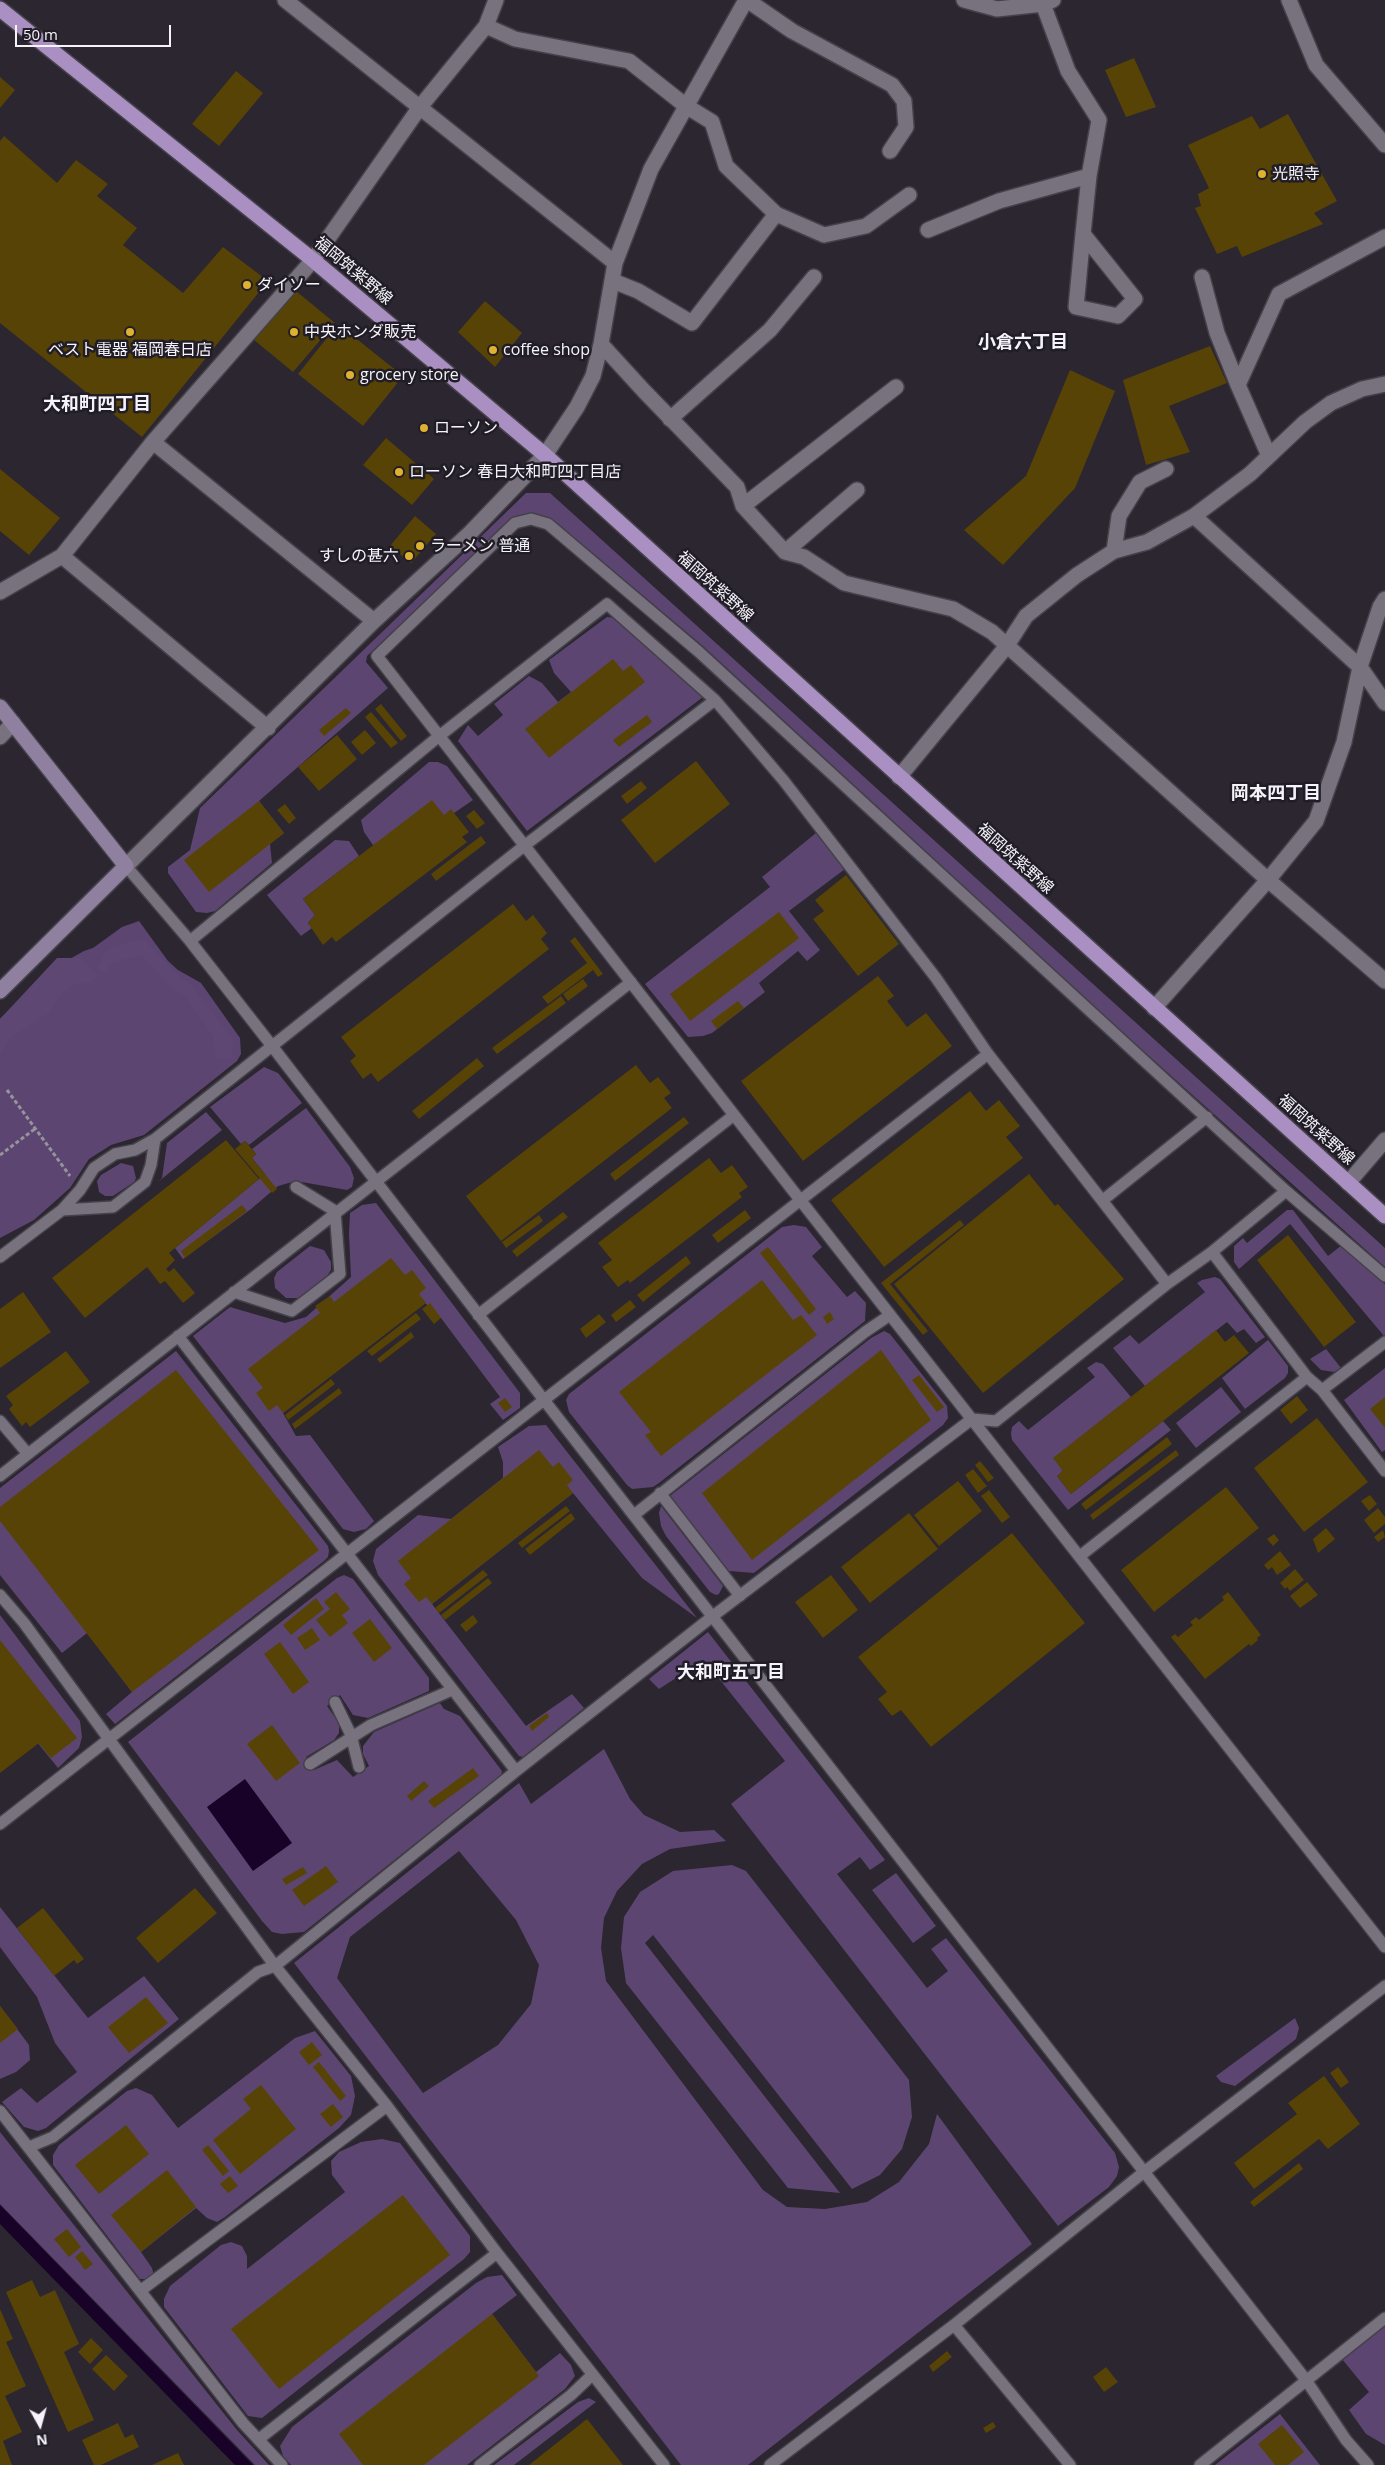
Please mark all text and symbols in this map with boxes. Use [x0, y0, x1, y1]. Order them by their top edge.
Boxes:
scale bar [18, 15, 174, 47]
text: 50 m [23, 24, 58, 44]
place label: 光照寺 [1272, 164, 1320, 184]
marker: 光照寺 [1256, 168, 1268, 180]
street label: 福岡筑紫野線 [310, 233, 396, 309]
place label: ダイソー [257, 275, 321, 295]
marker: ダイソー [241, 279, 253, 291]
place label: 中央ホンダ販売 [304, 322, 416, 342]
marker: ベスト電器 福岡春日店 [124, 326, 136, 338]
marker: 中央ホンダ販売 [288, 326, 300, 338]
district label: 小倉六丁目 [978, 332, 1068, 354]
place label: ベスト電器 福岡春日店 [48, 340, 212, 360]
place label: coffee shop [503, 340, 590, 360]
marker: coffee shop [487, 344, 499, 356]
place label: grocery store [360, 365, 459, 385]
marker: grocery store [344, 369, 356, 381]
district label: 大和町四丁目 [43, 394, 151, 416]
place label: ローソン [434, 418, 498, 438]
marker: ローソン [418, 422, 430, 434]
place label: ローソン 春日大和町四丁目店 [409, 462, 621, 482]
marker: ローソン 春日大和町四丁目店 [393, 466, 405, 478]
place label: ラーメン 普通 [430, 536, 530, 556]
marker: ラーメン 普通 [414, 540, 426, 552]
place label: すしの甚六 [319, 546, 399, 566]
street label: 福岡筑紫野線 [673, 548, 757, 626]
marker: すしの甚六 [403, 550, 415, 562]
district label: 岡本四丁目 [1231, 783, 1321, 805]
street label: 福岡筑紫野線 [973, 820, 1057, 898]
street label: 福岡筑紫野線 [1274, 1091, 1358, 1169]
district label: 大和町五丁目 [677, 1662, 785, 1684]
north arrow [15, 2400, 65, 2450]
text: N [35, 2430, 49, 2451]

